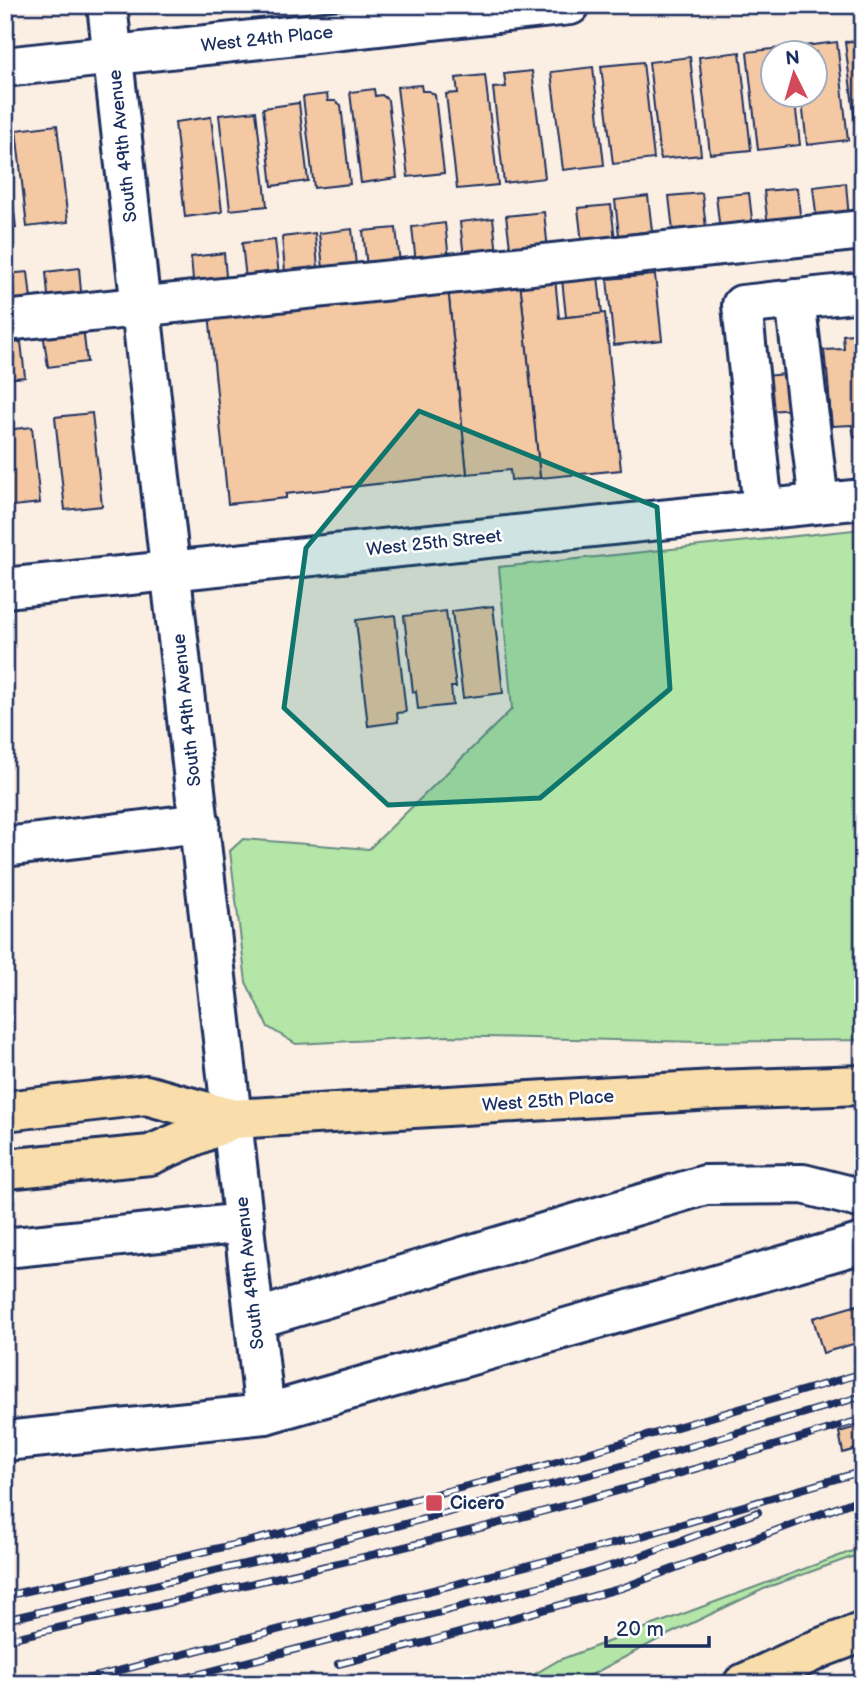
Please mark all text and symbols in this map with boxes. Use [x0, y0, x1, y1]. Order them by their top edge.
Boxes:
street label: West 24th Place [200, 22, 334, 56]
north arrow [760, 38, 830, 108]
text: N [785, 46, 801, 71]
street label: South 49th Avenue [105, 68, 141, 223]
street label: West 25th Street [365, 525, 503, 561]
street label: South 49th Avenue [169, 632, 205, 787]
street label: West 25th Place [481, 1086, 615, 1116]
street label: South 49th Avenue [232, 1195, 268, 1350]
marker: Cicero [424, 1493, 444, 1513]
place label: Cicero [450, 1493, 504, 1514]
scale bar [606, 1605, 709, 1649]
text: 20 m [616, 1617, 664, 1642]

